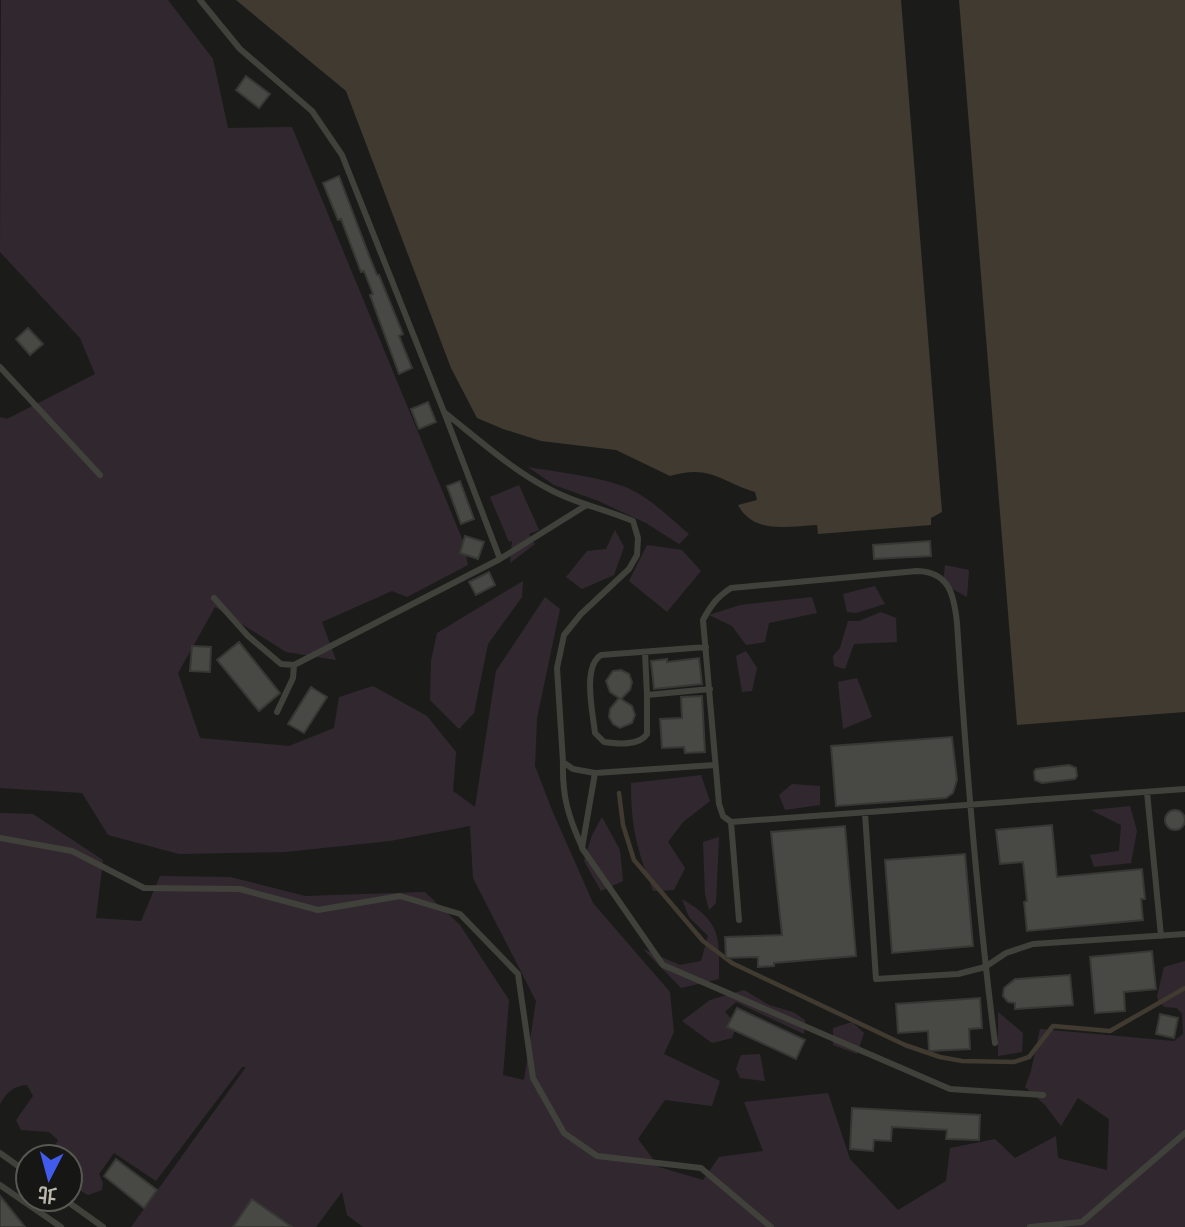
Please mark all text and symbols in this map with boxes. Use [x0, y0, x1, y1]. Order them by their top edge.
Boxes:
north arrow [14, 1143, 84, 1213]
text: 北 [37, 1181, 58, 1208]

